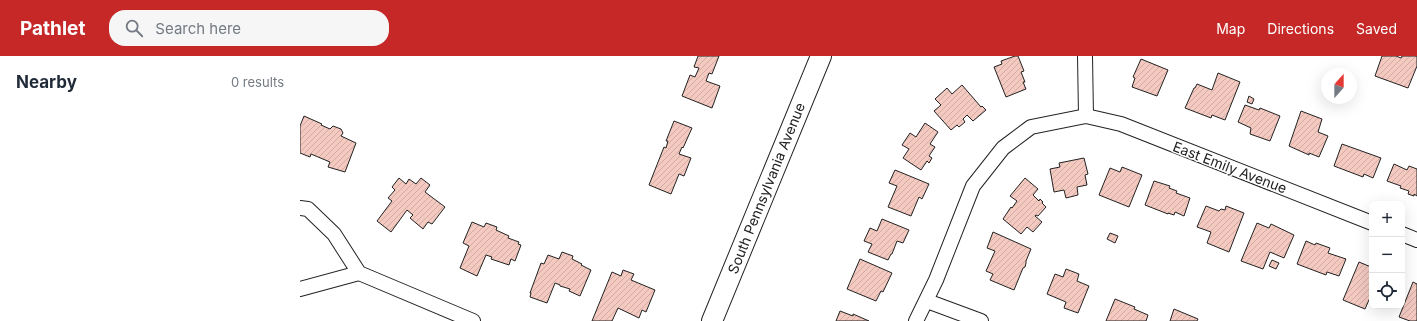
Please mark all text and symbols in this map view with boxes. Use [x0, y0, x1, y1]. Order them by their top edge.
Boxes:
search box [109, 10, 389, 46]
text: Pathlet [20, 17, 85, 40]
icon: search [123, 17, 145, 39]
text: Search here [155, 19, 241, 38]
text: Map [1216, 20, 1245, 37]
text: Directions [1267, 20, 1334, 37]
text: Saved [1356, 20, 1397, 37]
north arrow [1321, 68, 1357, 104]
text: Nearby [16, 72, 77, 92]
text: 0 results [231, 74, 284, 90]
street label: South Pennsylvania Avenue [724, 100, 808, 276]
street label: East Emily Avenue [1171, 137, 1289, 197]
map controls [1369, 201, 1405, 309]
button: + [1369, 201, 1405, 237]
button: − [1369, 237, 1405, 273]
button: locate [1369, 273, 1405, 309]

